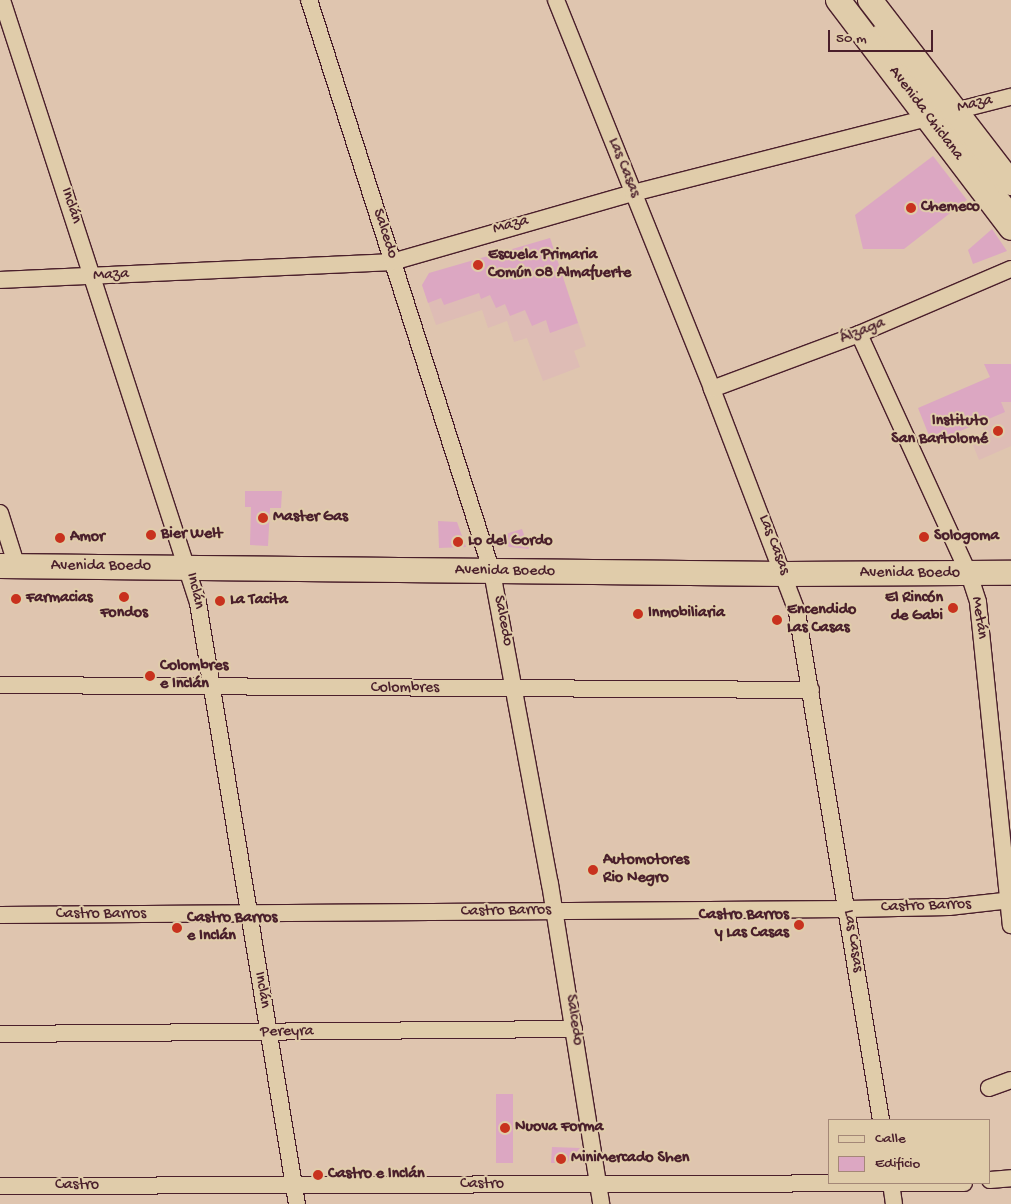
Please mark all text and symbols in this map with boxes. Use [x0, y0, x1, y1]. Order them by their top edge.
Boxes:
scale bar [831, 20, 936, 52]
text: 50 m [836, 30, 867, 48]
street label: Avenida Chiclana [883, 63, 967, 165]
street label: Maza [955, 92, 995, 118]
street label: Las Casas [602, 135, 644, 201]
street label: Inclán [55, 185, 85, 227]
place label: Chemeco [921, 198, 980, 218]
marker: Chemeco [905, 202, 917, 214]
street label: Salcedo [367, 207, 401, 261]
street label: Maza [491, 212, 531, 240]
place label: Escuela Primaria Común 08 Almafuerte [488, 246, 631, 284]
marker: Escuela Primaria Común 08 Almafuerte [472, 259, 484, 271]
street label: Maza [93, 265, 129, 287]
street label: Álzaga [838, 314, 888, 350]
place label: Instituto San Bartolomé [891, 412, 988, 450]
marker: Instituto San Bartolomé [992, 425, 1004, 437]
place label: Master Gas [273, 508, 348, 528]
marker: Master Gas [257, 512, 269, 524]
street label: Las Casas [753, 512, 793, 578]
place label: Bier Welt [161, 525, 222, 545]
place label: Sologoma [934, 527, 999, 547]
place label: Amor [70, 528, 105, 548]
marker: Bier Welt [145, 529, 157, 541]
marker: Sologoma [918, 531, 930, 543]
marker: Amor [54, 532, 66, 544]
place label: Lo del Gordo [468, 532, 553, 552]
marker: Lo del Gordo [452, 536, 464, 548]
street label: Avenida Boedo [51, 557, 151, 577]
street label: Avenida Boedo [455, 562, 555, 582]
street label: Avenida Boedo [860, 564, 960, 584]
street label: Inclán [180, 571, 208, 611]
place label: Farmacias [26, 589, 93, 609]
place label: El Rincón de Gabi [885, 589, 943, 627]
marker: Fondos [118, 591, 130, 603]
place label: La Tacita [230, 591, 288, 611]
marker: Farmacias [10, 593, 22, 605]
street label: Salcedo [488, 594, 516, 648]
marker: La Tacita [214, 595, 226, 607]
street label: Metán [965, 596, 991, 640]
place label: Encendido Las Casas [787, 601, 856, 639]
marker: El Rincón de Gabi [947, 602, 959, 614]
place label: Fondos [100, 604, 148, 624]
place label: Inmobiliaria [648, 604, 725, 624]
marker: Inmobiliaria [632, 608, 644, 620]
marker: Encendido Las Casas [771, 614, 783, 626]
place label: Colombres e Inclán [160, 657, 228, 695]
marker: Colombres e Inclán [144, 670, 156, 682]
street label: Colombres [371, 679, 439, 699]
place label: Automotores Rio Negro [603, 851, 689, 889]
marker: Automotores Rio Negro [587, 864, 599, 876]
street label: Castro Barros [881, 896, 971, 918]
street label: Castro Barros [461, 902, 551, 922]
street label: Castro Barros [56, 905, 146, 925]
place label: Castro Barros y Las Casas [699, 906, 789, 944]
place label: Castro Barros e Inclán [187, 909, 277, 947]
street label: Las Casas [838, 909, 866, 973]
marker: Castro Barros y Las Casas [793, 919, 805, 931]
marker: Castro Barros e Inclán [171, 922, 183, 934]
street label: Inclán [248, 970, 274, 1010]
street label: Salcedo [560, 993, 586, 1047]
street label: Pereyra [260, 1023, 314, 1043]
place label: Nuova Forma [515, 1118, 603, 1138]
legend [828, 1119, 991, 1184]
marker: Nuova Forma [499, 1122, 511, 1134]
text: Calle [875, 1130, 906, 1148]
place label: MiniMercado Shen [571, 1149, 689, 1169]
marker: MiniMercado Shen [555, 1153, 567, 1165]
text: Edificio [875, 1155, 920, 1173]
place label: Castro e Inclán [328, 1165, 425, 1185]
marker: Castro e Inclán [312, 1169, 324, 1181]
street label: Castro [460, 1175, 504, 1195]
street label: Castro [55, 1176, 99, 1196]

